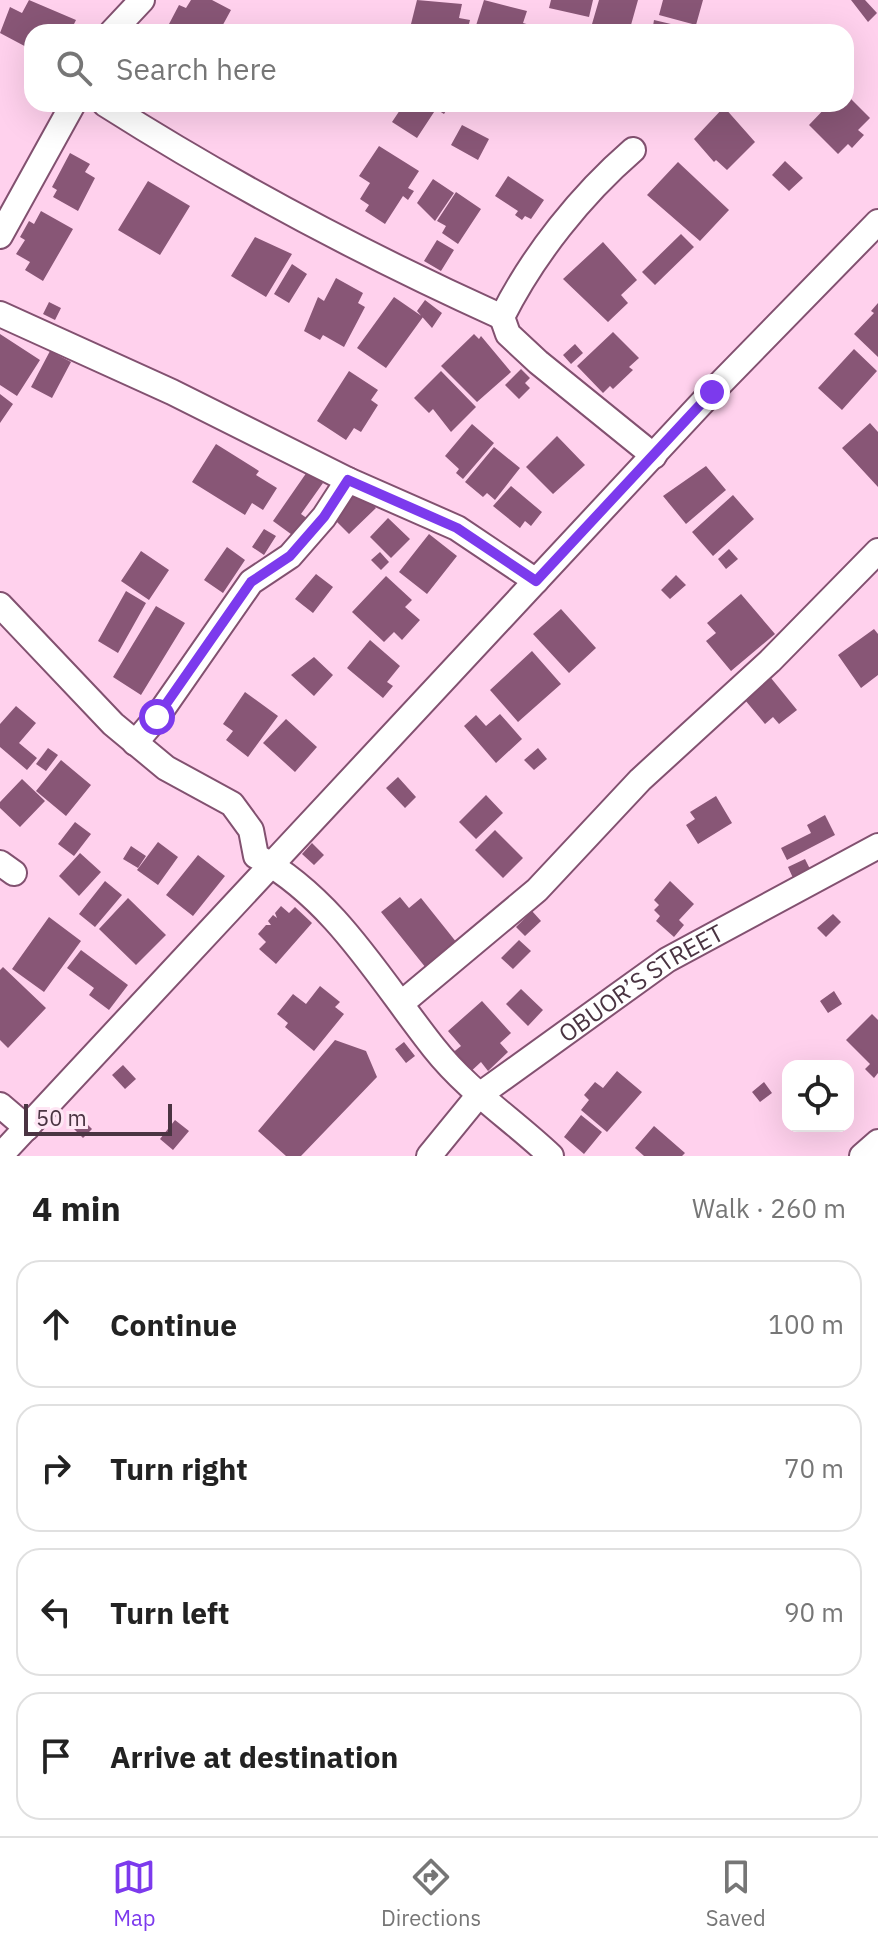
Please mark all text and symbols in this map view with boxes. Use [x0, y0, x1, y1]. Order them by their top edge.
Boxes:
search box [24, 24, 854, 112]
icon: search [52, 46, 96, 90]
text: Search here [116, 49, 277, 88]
route end [694, 374, 730, 410]
route start [139, 699, 175, 735]
street label: OBUOR’S STREET [552, 916, 729, 1049]
map controls [782, 1060, 854, 1132]
button: locate [782, 1060, 854, 1132]
scale bar [24, 1100, 172, 1136]
text: 50 m [36, 1103, 87, 1132]
text: 4 min [32, 1186, 121, 1230]
text: Walk · 260 m [692, 1191, 846, 1225]
icon: ahead [34, 1302, 78, 1346]
text: Continue [110, 1305, 237, 1344]
text: 100 m [768, 1307, 844, 1341]
icon: right [34, 1446, 78, 1490]
text: Turn right [110, 1449, 248, 1488]
text: 70 m [784, 1451, 844, 1485]
icon: left [34, 1590, 78, 1634]
text: Turn left [110, 1593, 229, 1632]
text: 90 m [784, 1595, 844, 1629]
icon: arrive [34, 1734, 78, 1778]
text: Arrive at destination [110, 1737, 398, 1776]
tab: Map [112, 1855, 156, 1932]
tab: Directions [381, 1855, 481, 1932]
tab: Saved [706, 1855, 766, 1932]

